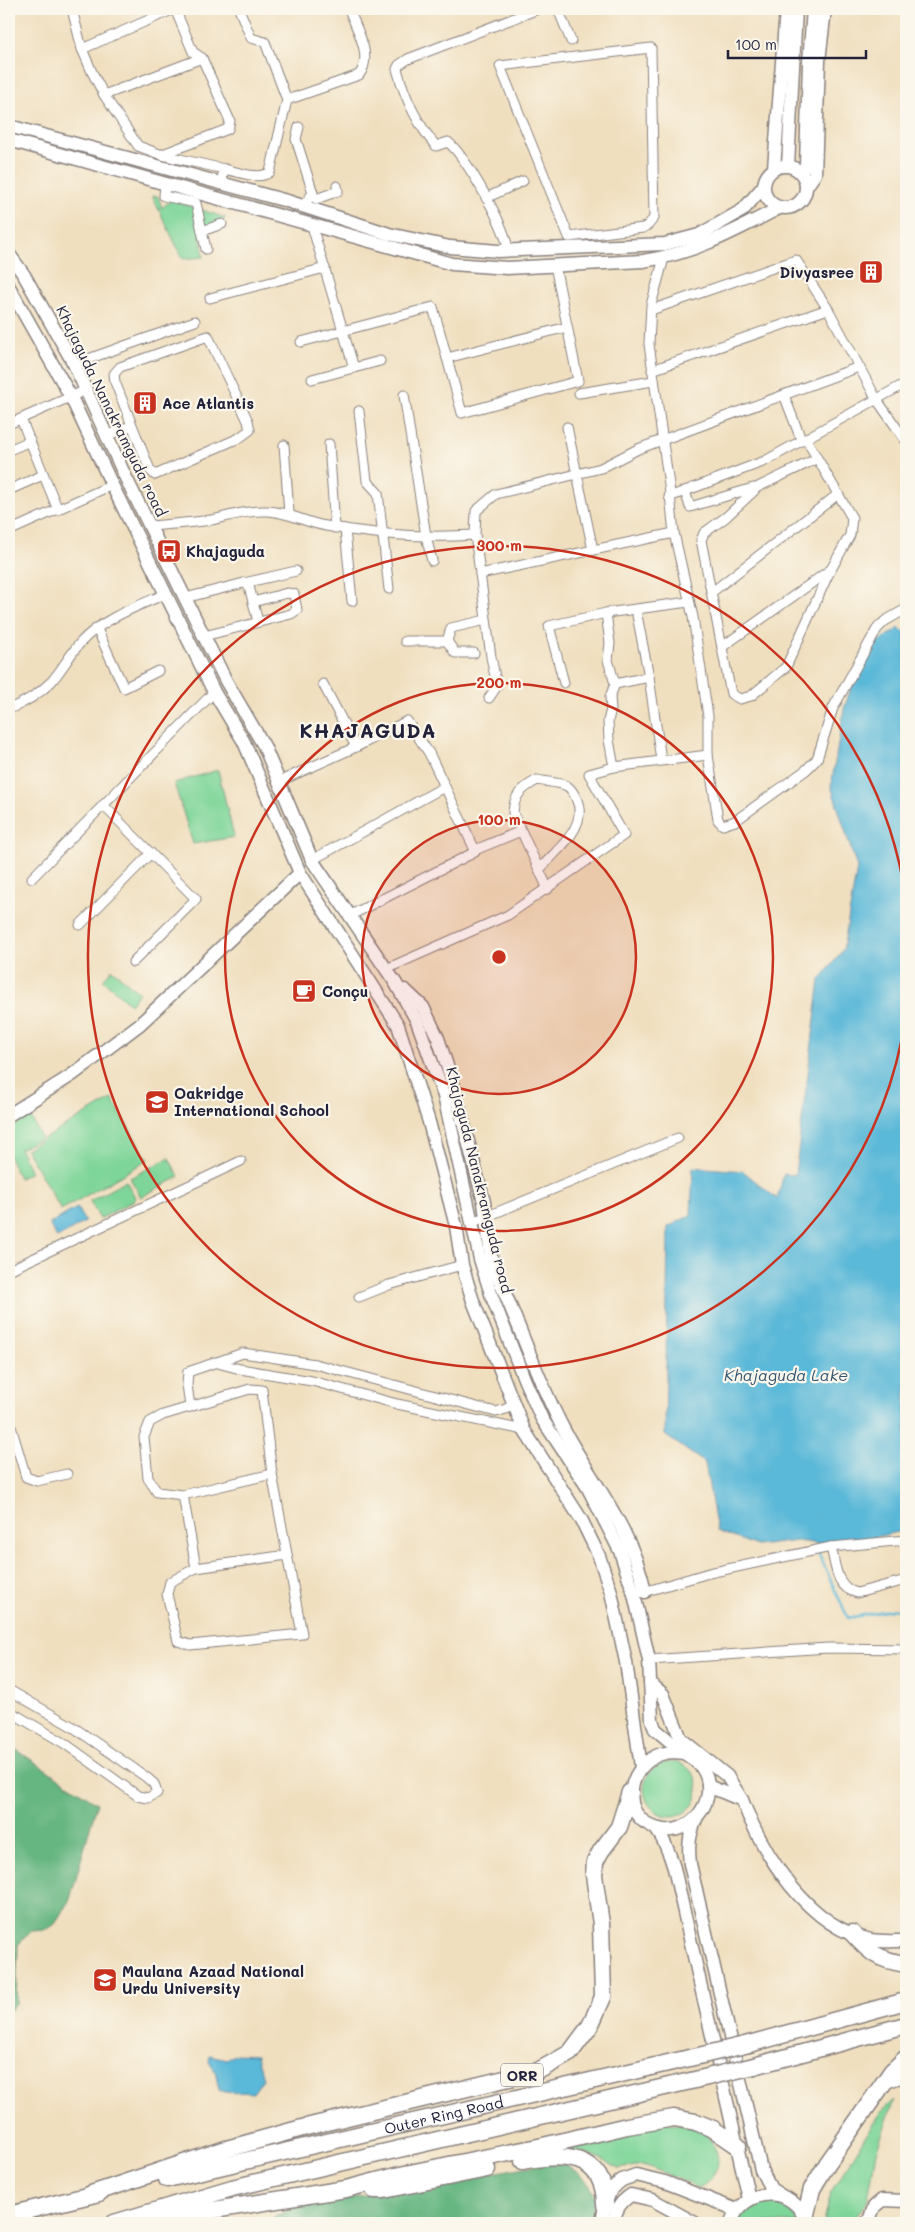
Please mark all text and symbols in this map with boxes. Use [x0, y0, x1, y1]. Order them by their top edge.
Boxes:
scale bar [728, 28, 865, 60]
text: 100 m [735, 34, 777, 54]
building icon: Divyasree [858, 259, 884, 285]
place label: Divyasree [779, 262, 854, 282]
street label: Khajaguda Nanakramguda road [52, 302, 172, 520]
building icon: Ace Atlantis [132, 390, 158, 416]
place label: Ace Atlantis [162, 393, 254, 413]
text: 300 m [476, 535, 522, 555]
bus stop icon: Khajaguda [156, 538, 182, 564]
place label: Khajaguda [186, 541, 265, 561]
text: 200 m [477, 672, 522, 692]
district label: KHAJAGUDA [299, 717, 437, 743]
text: 100 m [477, 809, 521, 829]
centre of rings [490, 948, 508, 966]
cafe icon: Conçu [291, 978, 317, 1004]
place label: Conçu [322, 981, 368, 1001]
street label: Khajaguda Nanakramguda road [442, 1065, 518, 1295]
place label: Oakridge International School [174, 1083, 329, 1120]
school or university icon: Oakridge International School [144, 1089, 170, 1115]
water label: Khajaguda Lake [724, 1364, 848, 1385]
place label: Maulana Azaad National Urdu University [122, 1961, 304, 1998]
school or university icon: Maulana Azaad National Urdu University [92, 1967, 118, 1993]
road number: ORR [501, 2064, 543, 2086]
street label: Outer Ring Road [382, 2091, 505, 2138]

